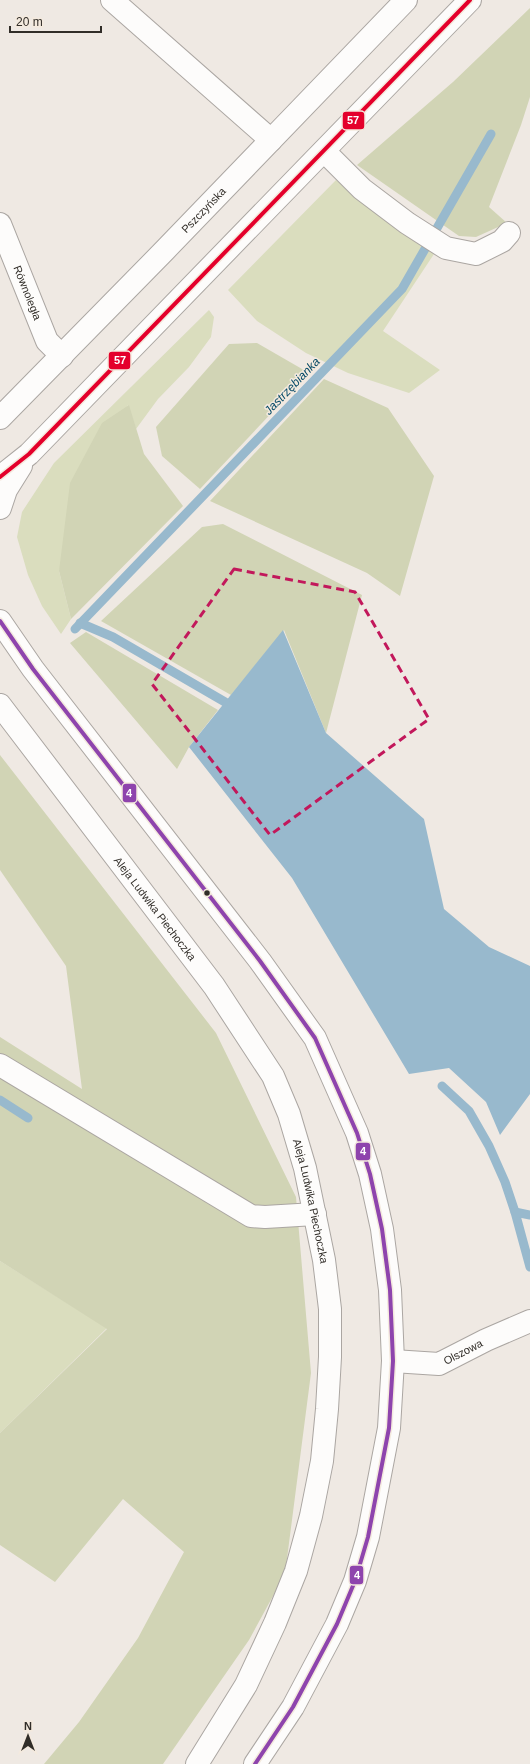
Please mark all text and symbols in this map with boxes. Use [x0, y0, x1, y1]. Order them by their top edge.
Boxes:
scale bar [10, 8, 101, 34]
text: 20 m [16, 15, 43, 29]
line badge: 57 [342, 111, 365, 130]
text: 57 [347, 114, 359, 126]
street label: Pszczyńska [179, 184, 229, 235]
street label: Równoległa [11, 264, 44, 322]
line badge: 57 [108, 351, 131, 370]
text: 57 [114, 354, 126, 366]
water label: Jastrzębianka [261, 354, 323, 418]
line badge: 4 [122, 783, 137, 803]
text: 4 [126, 787, 133, 799]
street label: Aleja Ludwika Piechoczka [112, 854, 199, 964]
unlabelled marker [202, 888, 212, 898]
street label: Aleja Ludwika Piechoczka [291, 1137, 330, 1265]
line badge: 4 [355, 1142, 371, 1161]
text: 4 [360, 1145, 367, 1157]
street label: Olszowa [441, 1336, 485, 1367]
line badge: 4 [349, 1565, 364, 1585]
text: 4 [354, 1569, 361, 1581]
north arrow [8, 1716, 48, 1756]
text: N [24, 1720, 32, 1732]

